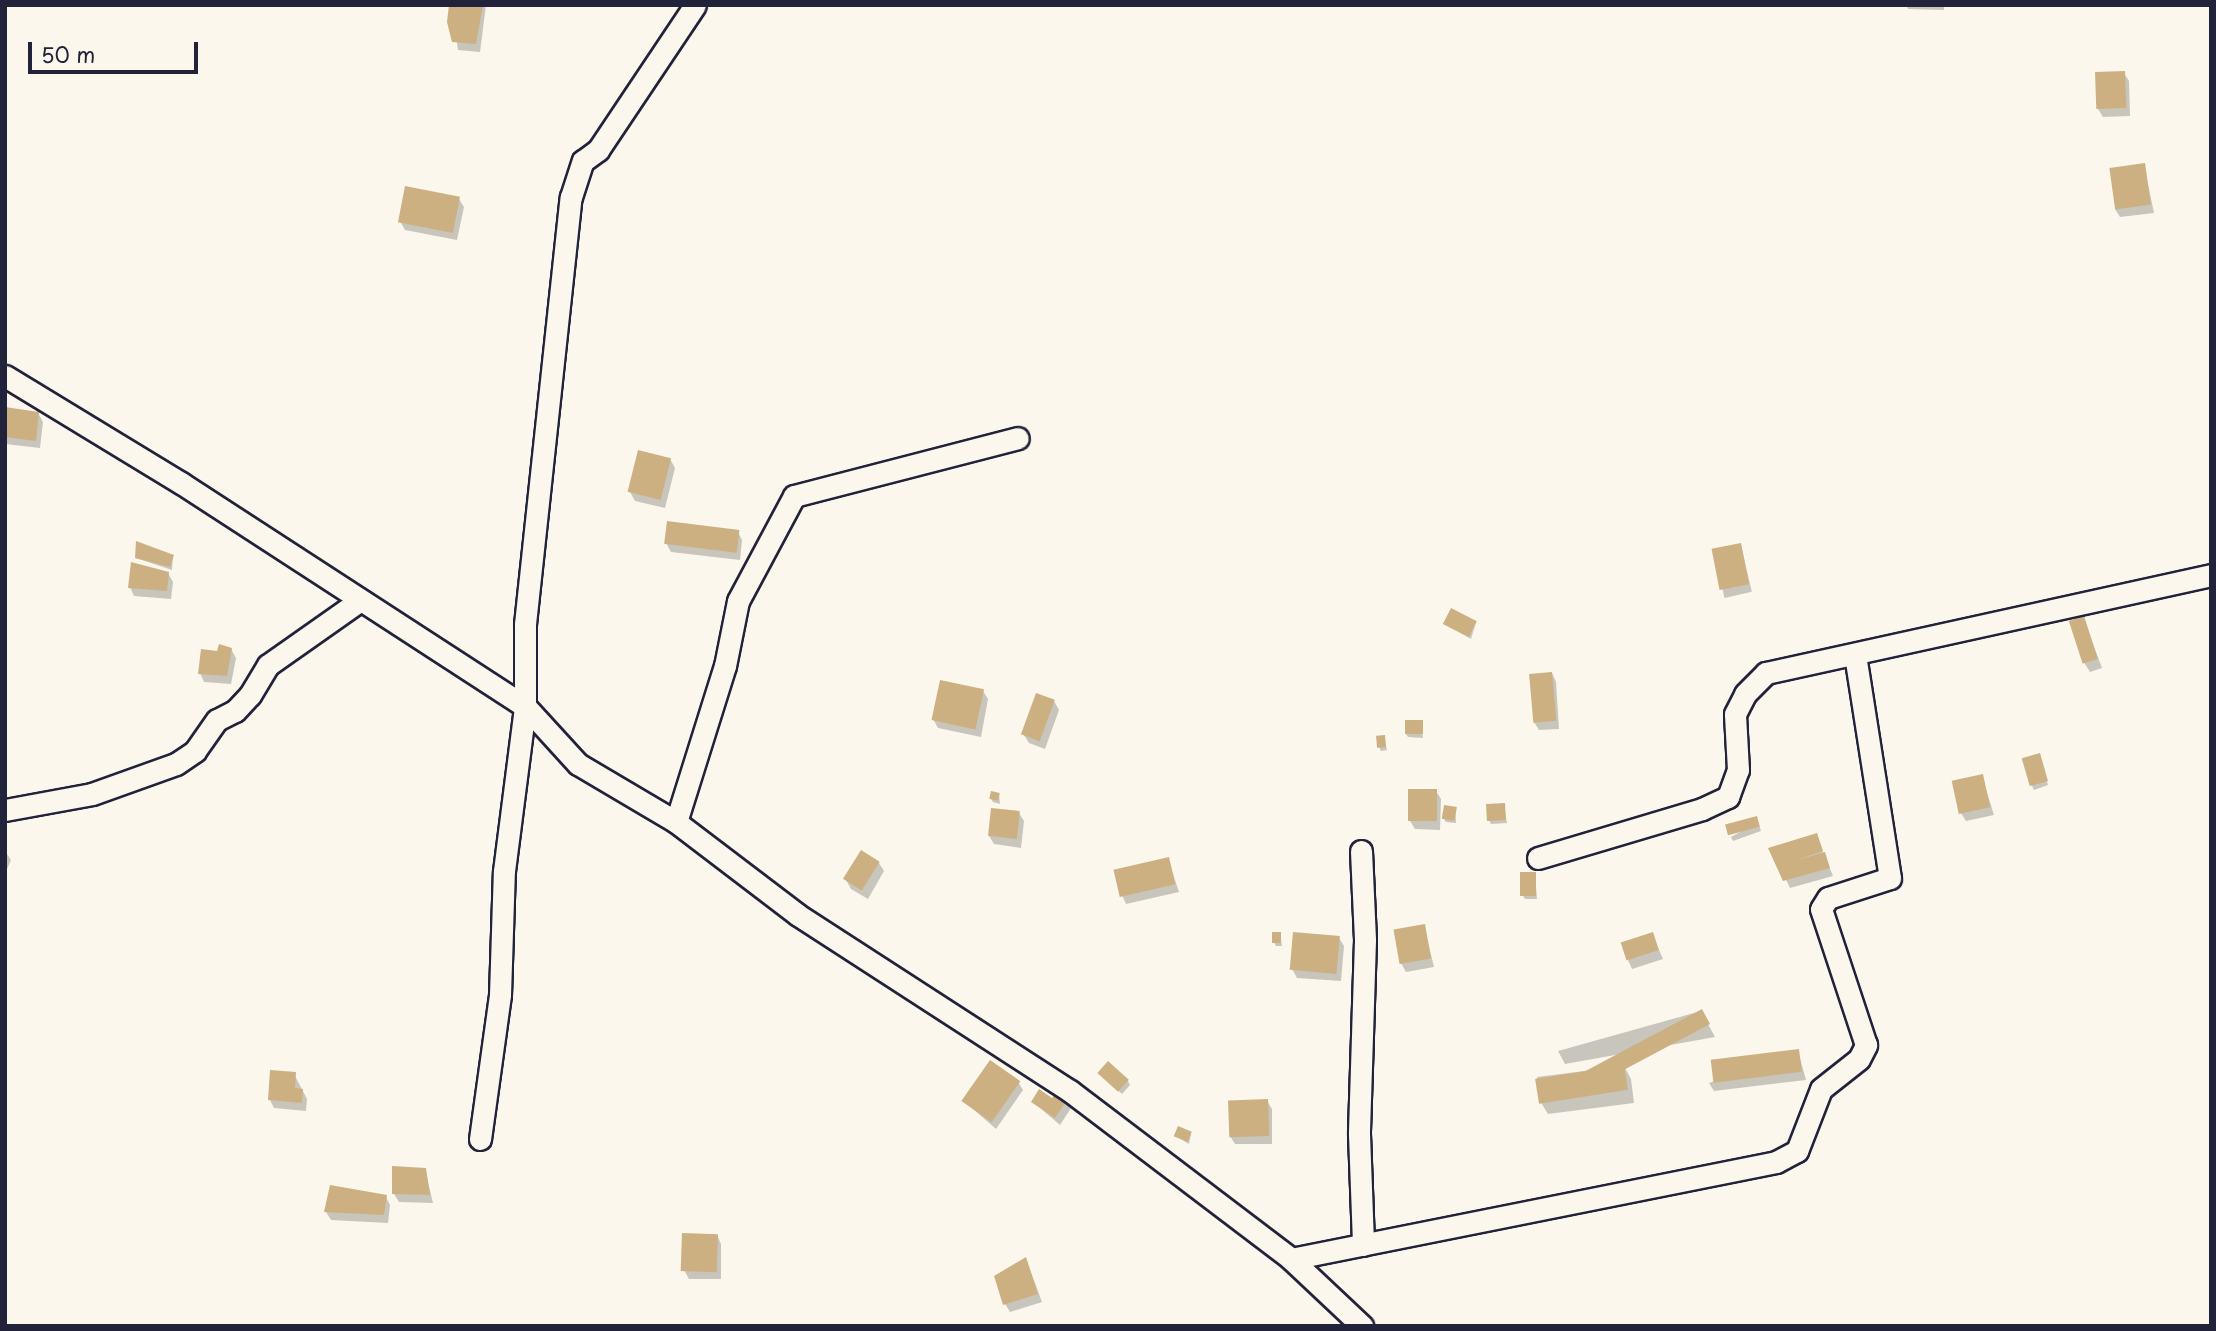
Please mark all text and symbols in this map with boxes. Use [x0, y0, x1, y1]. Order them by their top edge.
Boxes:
scale bar [32, 28, 201, 72]
text: 50 m [41, 38, 95, 70]

